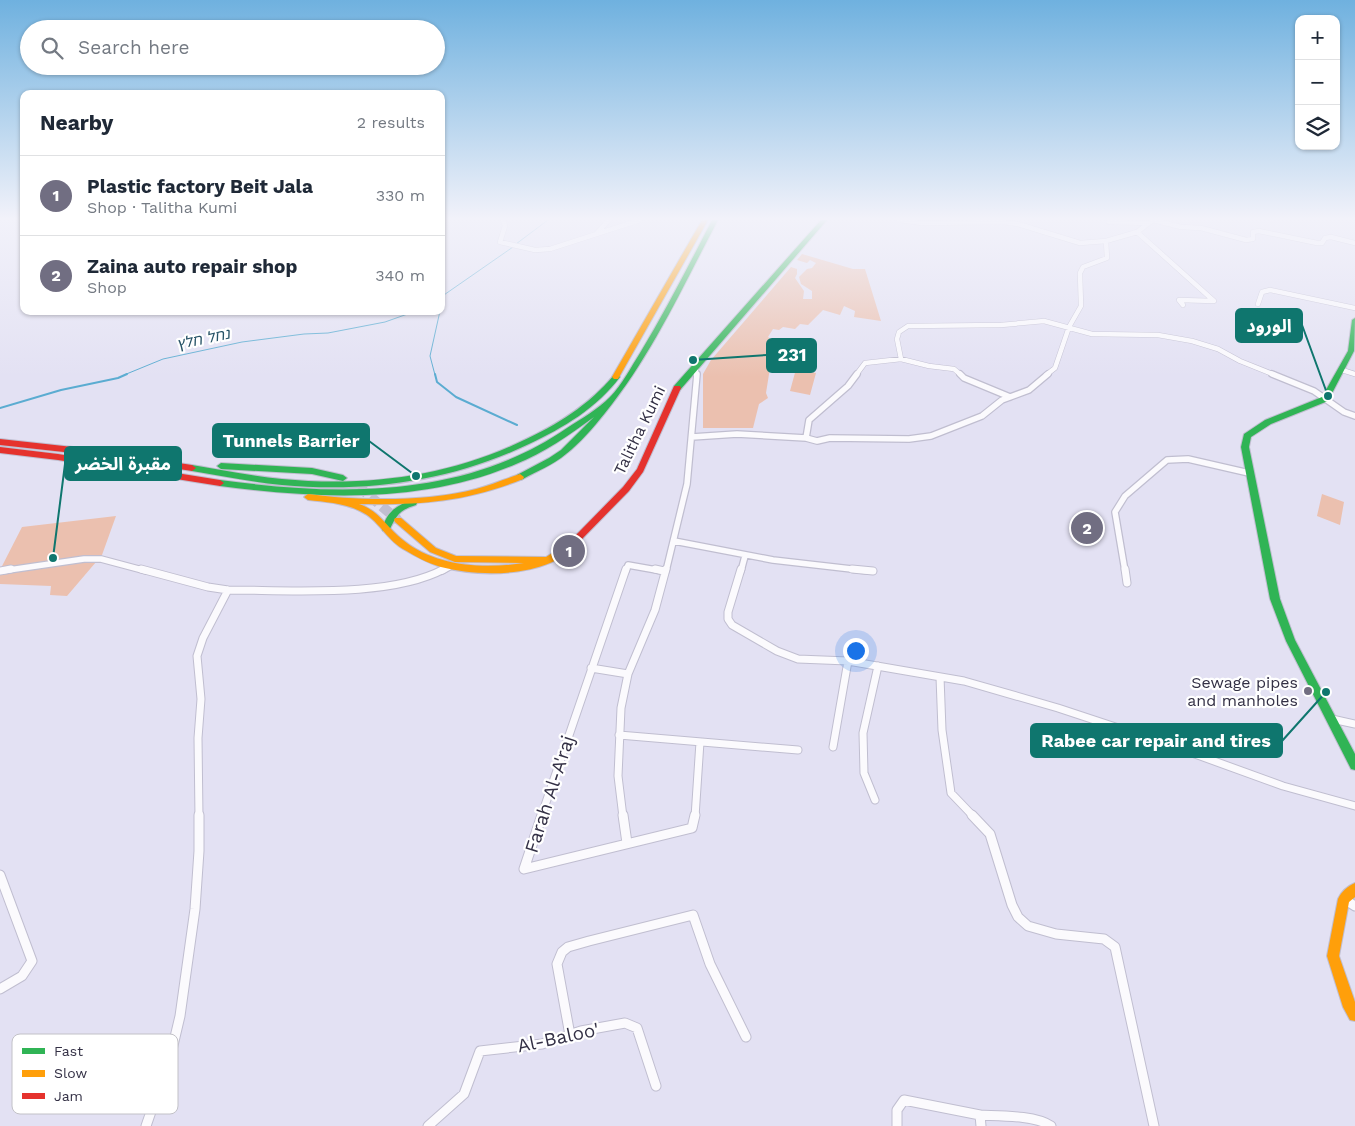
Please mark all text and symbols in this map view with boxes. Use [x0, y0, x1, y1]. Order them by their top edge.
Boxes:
map controls [1295, 15, 1340, 150]
button: + [1295, 15, 1340, 60]
search box [20, 20, 445, 75]
icon: search [38, 34, 66, 62]
text: Search here [78, 36, 189, 59]
button: − [1295, 60, 1340, 105]
button: layers [1295, 105, 1340, 150]
text: Nearby [40, 110, 113, 135]
text: 2 results [357, 113, 425, 132]
text: Plastic factory Beit Jala [87, 175, 313, 198]
text: 1 [53, 186, 59, 205]
text: 330 m [376, 186, 425, 205]
text: Shop · Talitha Kumi [87, 198, 237, 217]
text: Zaina auto repair shop [87, 255, 297, 278]
text: 2 [51, 266, 61, 285]
text: 340 m [375, 266, 425, 285]
text: Shop [87, 278, 127, 297]
callout: الورود [1236, 309, 1302, 342]
text: الورود [1246, 315, 1292, 337]
water label: נחל חלץ [175, 324, 233, 353]
callout: 231 [767, 339, 816, 372]
text: 231 [777, 344, 807, 365]
street label: Talitha Kumi [610, 383, 669, 478]
callout: Tunnels Barrier [213, 424, 369, 457]
text: Tunnels Barrier [223, 430, 360, 451]
callout: مقبرة الخضر [65, 447, 181, 480]
text: مقبرة الخضر [74, 453, 171, 475]
pin: 2 [1071, 509, 1103, 547]
pin: 1 [553, 532, 585, 570]
your location [843, 638, 869, 664]
place label: Sewage pipes and manholes [1187, 673, 1298, 710]
marker: Sewage pipes and manholes [1302, 685, 1314, 697]
callout: Rabee car repair and tires [1031, 724, 1282, 757]
text: Rabee car repair and tires [1041, 730, 1271, 751]
street label: Farah Al-A'raj [520, 732, 579, 856]
street label: Al-Baloo' [515, 1018, 601, 1057]
legend [12, 1034, 178, 1114]
text: Fast [54, 1043, 83, 1059]
text: Slow [54, 1065, 87, 1081]
text: Jam [54, 1088, 83, 1104]

